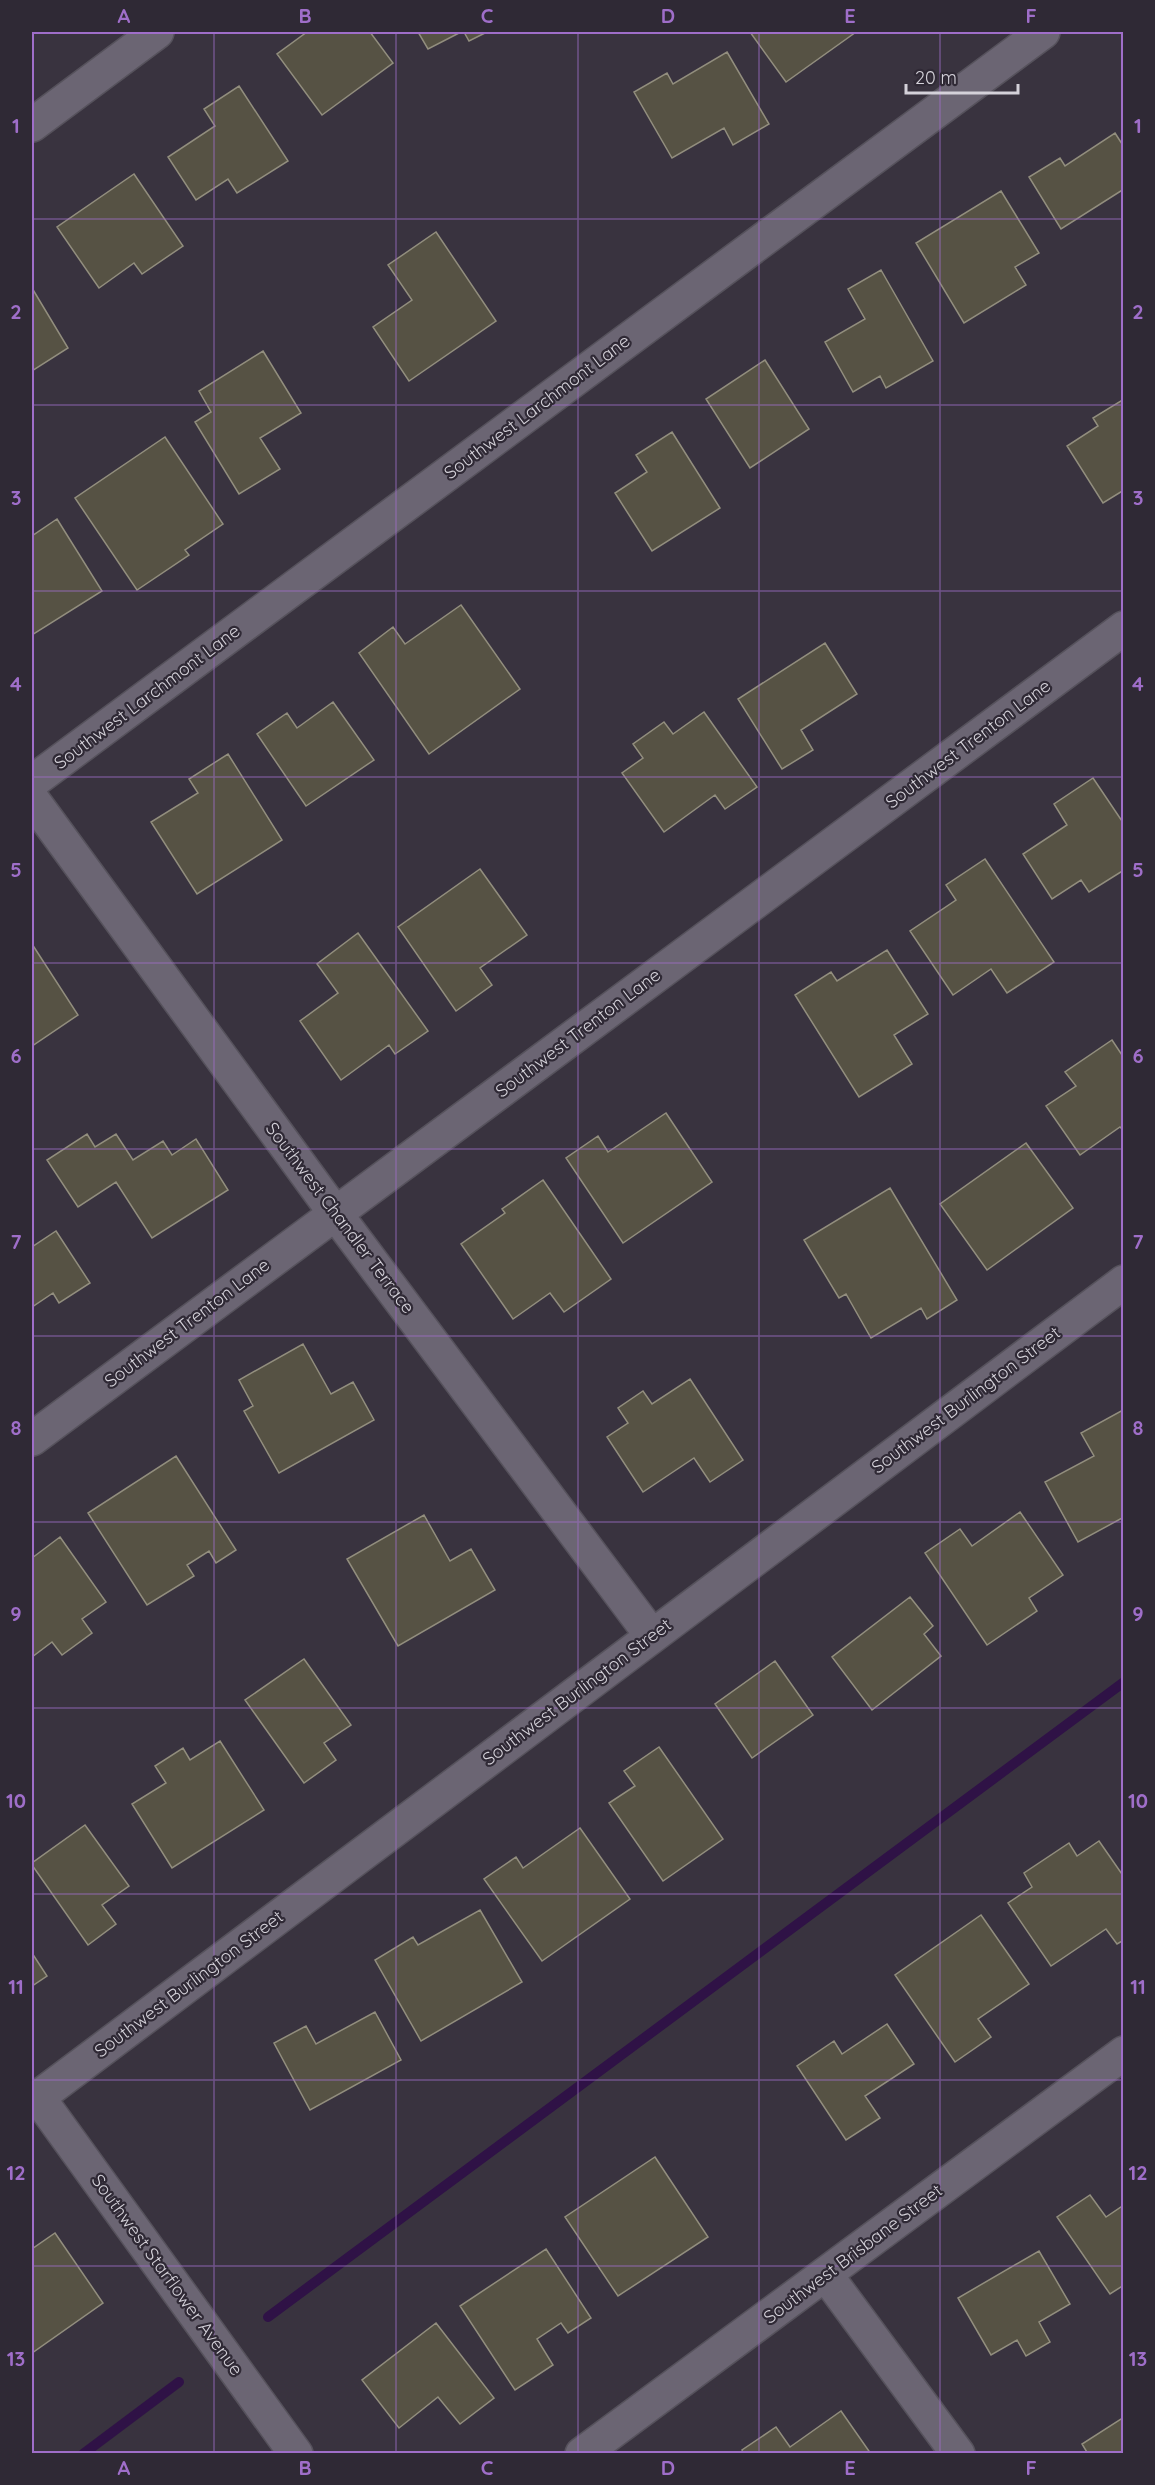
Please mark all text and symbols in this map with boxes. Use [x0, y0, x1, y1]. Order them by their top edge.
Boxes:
text: A [118, 3, 131, 28]
text: B [298, 3, 312, 28]
text: C [481, 3, 494, 28]
text: D [661, 3, 675, 28]
text: E [844, 3, 856, 28]
text: F [1025, 3, 1037, 28]
scale bar [906, 57, 1018, 95]
text: 20 m [915, 66, 957, 89]
text: 1 [12, 113, 20, 138]
text: 1 [1134, 113, 1142, 138]
text: 2 [10, 299, 22, 324]
text: 2 [1132, 299, 1144, 324]
street label: Southwest Larchmont Lane [439, 329, 634, 484]
text: 3 [11, 485, 21, 510]
text: 3 [1133, 485, 1143, 510]
street label: Southwest Larchmont Lane [49, 619, 244, 774]
text: 4 [10, 671, 22, 696]
text: 4 [1132, 671, 1144, 696]
street label: Southwest Trenton Lane [881, 674, 1055, 813]
text: 5 [10, 857, 22, 882]
text: 5 [1132, 857, 1144, 882]
street label: Southwest Trenton Lane [491, 963, 665, 1102]
text: 6 [10, 1043, 22, 1068]
text: 6 [1132, 1043, 1144, 1068]
street label: Southwest Chandler Terrace [261, 1117, 420, 1318]
text: 7 [11, 1229, 22, 1254]
text: 7 [1133, 1229, 1144, 1254]
street label: Southwest Trenton Lane [100, 1253, 274, 1392]
street label: Southwest Burlington Street [867, 1321, 1065, 1478]
text: 8 [11, 1415, 22, 1440]
text: 8 [1133, 1415, 1144, 1440]
text: 9 [10, 1601, 22, 1626]
text: 9 [1132, 1601, 1144, 1626]
street label: Southwest Burlington Street [478, 1613, 676, 1770]
text: 10 [6, 1788, 26, 1813]
text: 10 [1128, 1788, 1148, 1813]
street label: Southwest Burlington Street [90, 1905, 288, 2062]
text: 11 [8, 1974, 24, 1999]
text: 11 [1130, 1974, 1146, 1999]
text: 12 [6, 2160, 26, 2185]
text: 12 [1128, 2160, 1148, 2185]
street label: Southwest Starflower Avenue [87, 2170, 248, 2380]
street label: Southwest Brisbane Street [759, 2179, 947, 2328]
text: 13 [7, 2346, 25, 2371]
text: 13 [1129, 2346, 1147, 2371]
text: A [118, 2455, 131, 2480]
text: B [298, 2455, 312, 2480]
text: C [481, 2455, 494, 2480]
text: D [661, 2455, 675, 2480]
text: E [844, 2455, 856, 2480]
text: F [1025, 2455, 1037, 2480]

